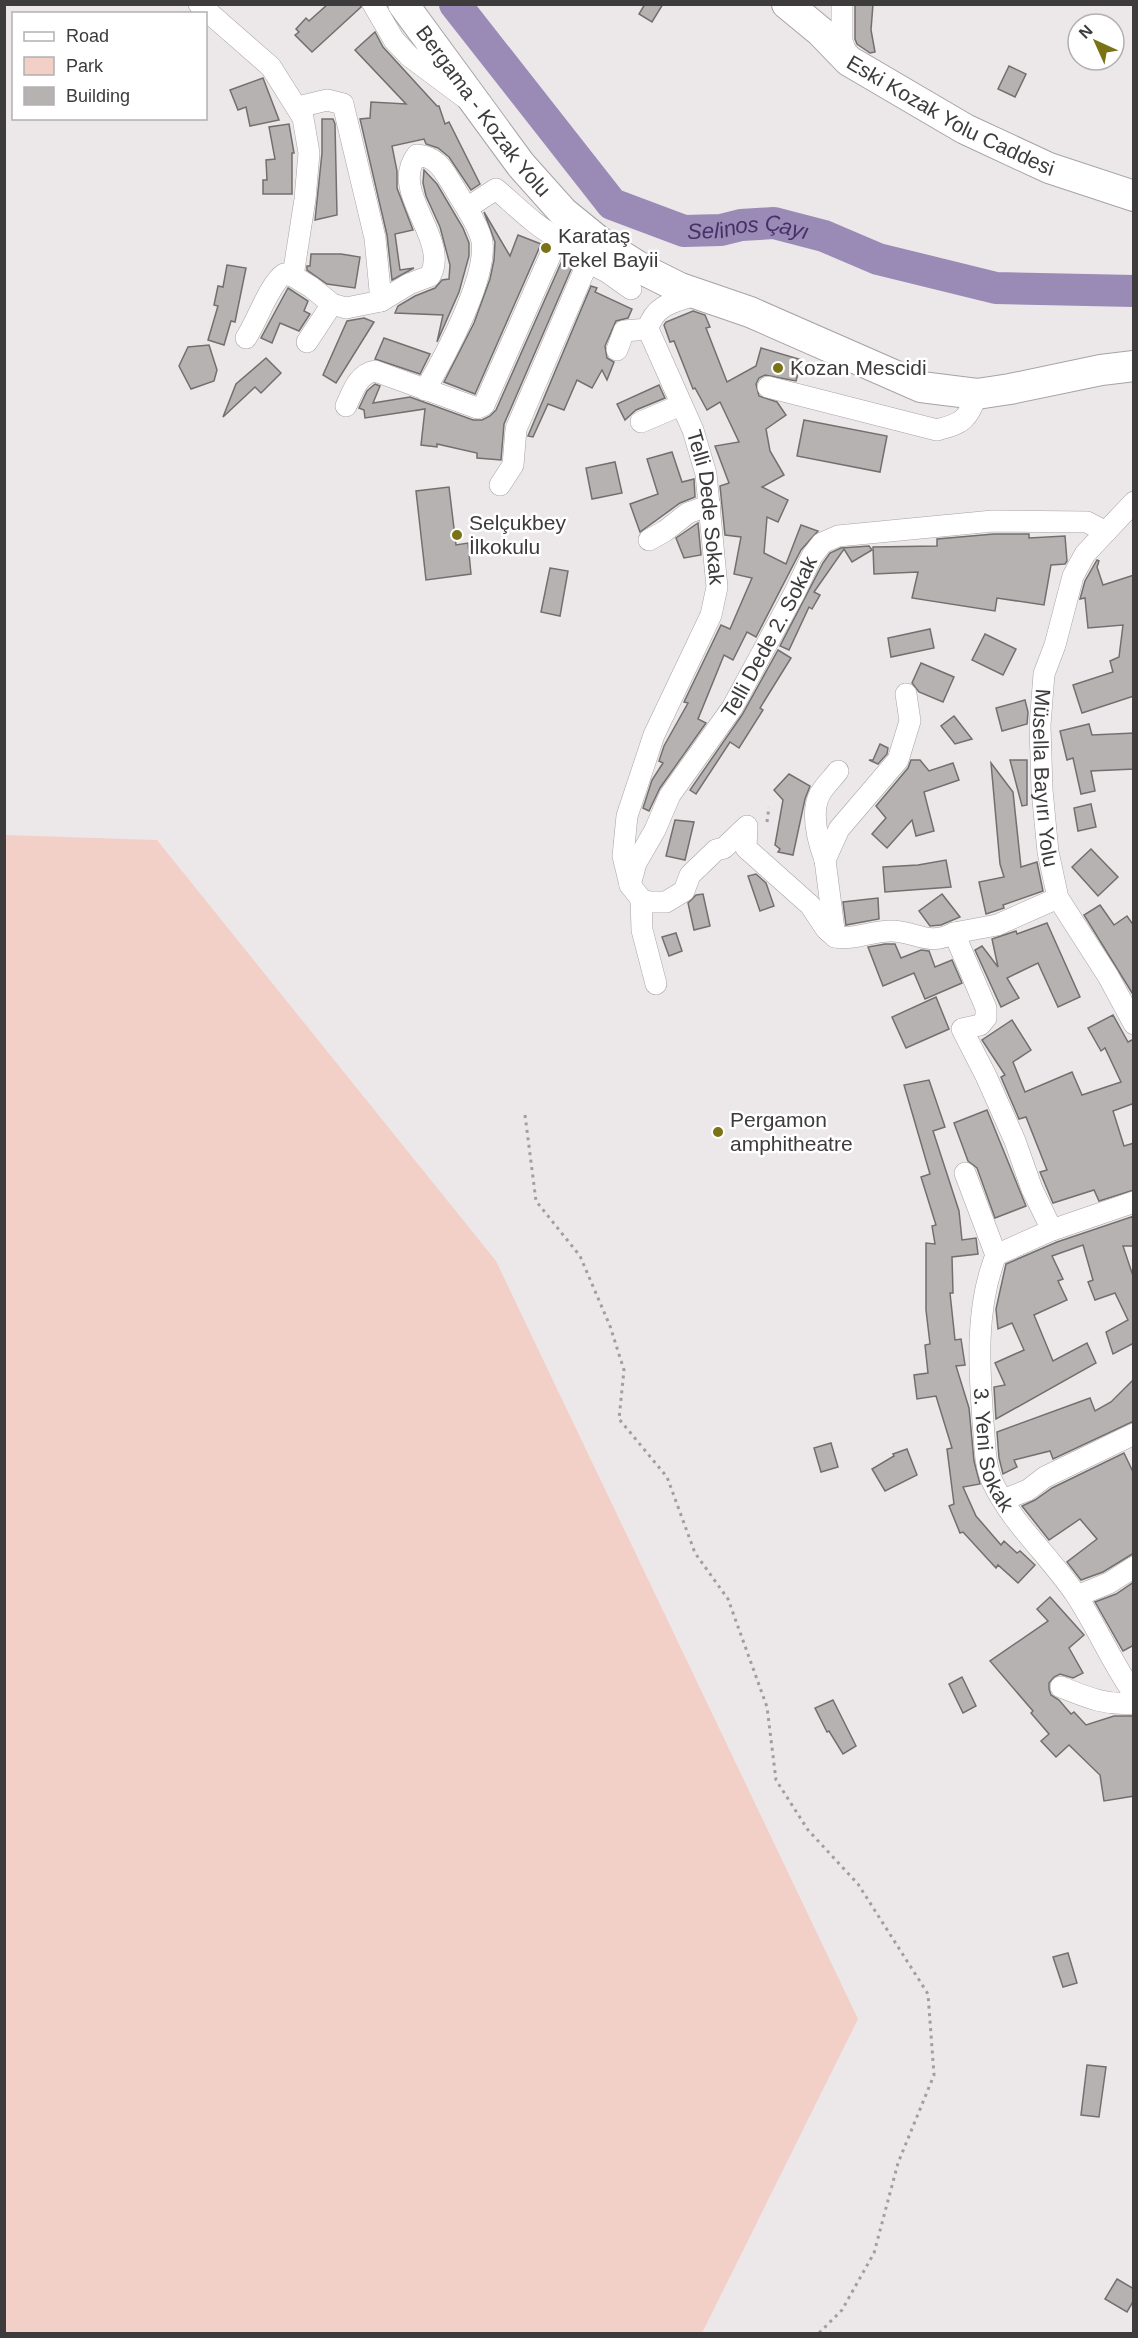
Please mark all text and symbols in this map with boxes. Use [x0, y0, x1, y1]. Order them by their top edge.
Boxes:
legend [12, 12, 207, 120]
north arrow [1066, 12, 1126, 72]
street label: Bergama - Kozak Yolu [412, 21, 556, 201]
text: N [1076, 22, 1096, 42]
text: Road [66, 26, 109, 46]
street label: Eski Kozak Yolu Caddesi [843, 50, 1057, 180]
text: Park [66, 56, 104, 76]
text: Building [66, 86, 130, 106]
water label: Selinos Çayı [687, 211, 812, 245]
place label: Karataş Tekel Bayii [558, 224, 658, 271]
marker: Karataş Tekel Bayii [539, 241, 553, 255]
place label: Kozan Mescidi [790, 356, 927, 379]
marker: Kozan Mescidi [771, 361, 785, 375]
street label: Telli Dede Sokak [683, 427, 729, 586]
place label: Selçukbey İlkokulu [469, 511, 566, 558]
marker: Selçukbey İlkokulu [450, 528, 464, 542]
street label: Telli Dede 2. Sokak [717, 552, 821, 722]
street label: Müsella Bayırı Yolu [1029, 688, 1063, 869]
place label: Pergamon amphitheatre [730, 1108, 853, 1155]
marker: Pergamon amphitheatre [711, 1125, 725, 1139]
street label: 3. Yeni Sokak [970, 1387, 1019, 1516]

